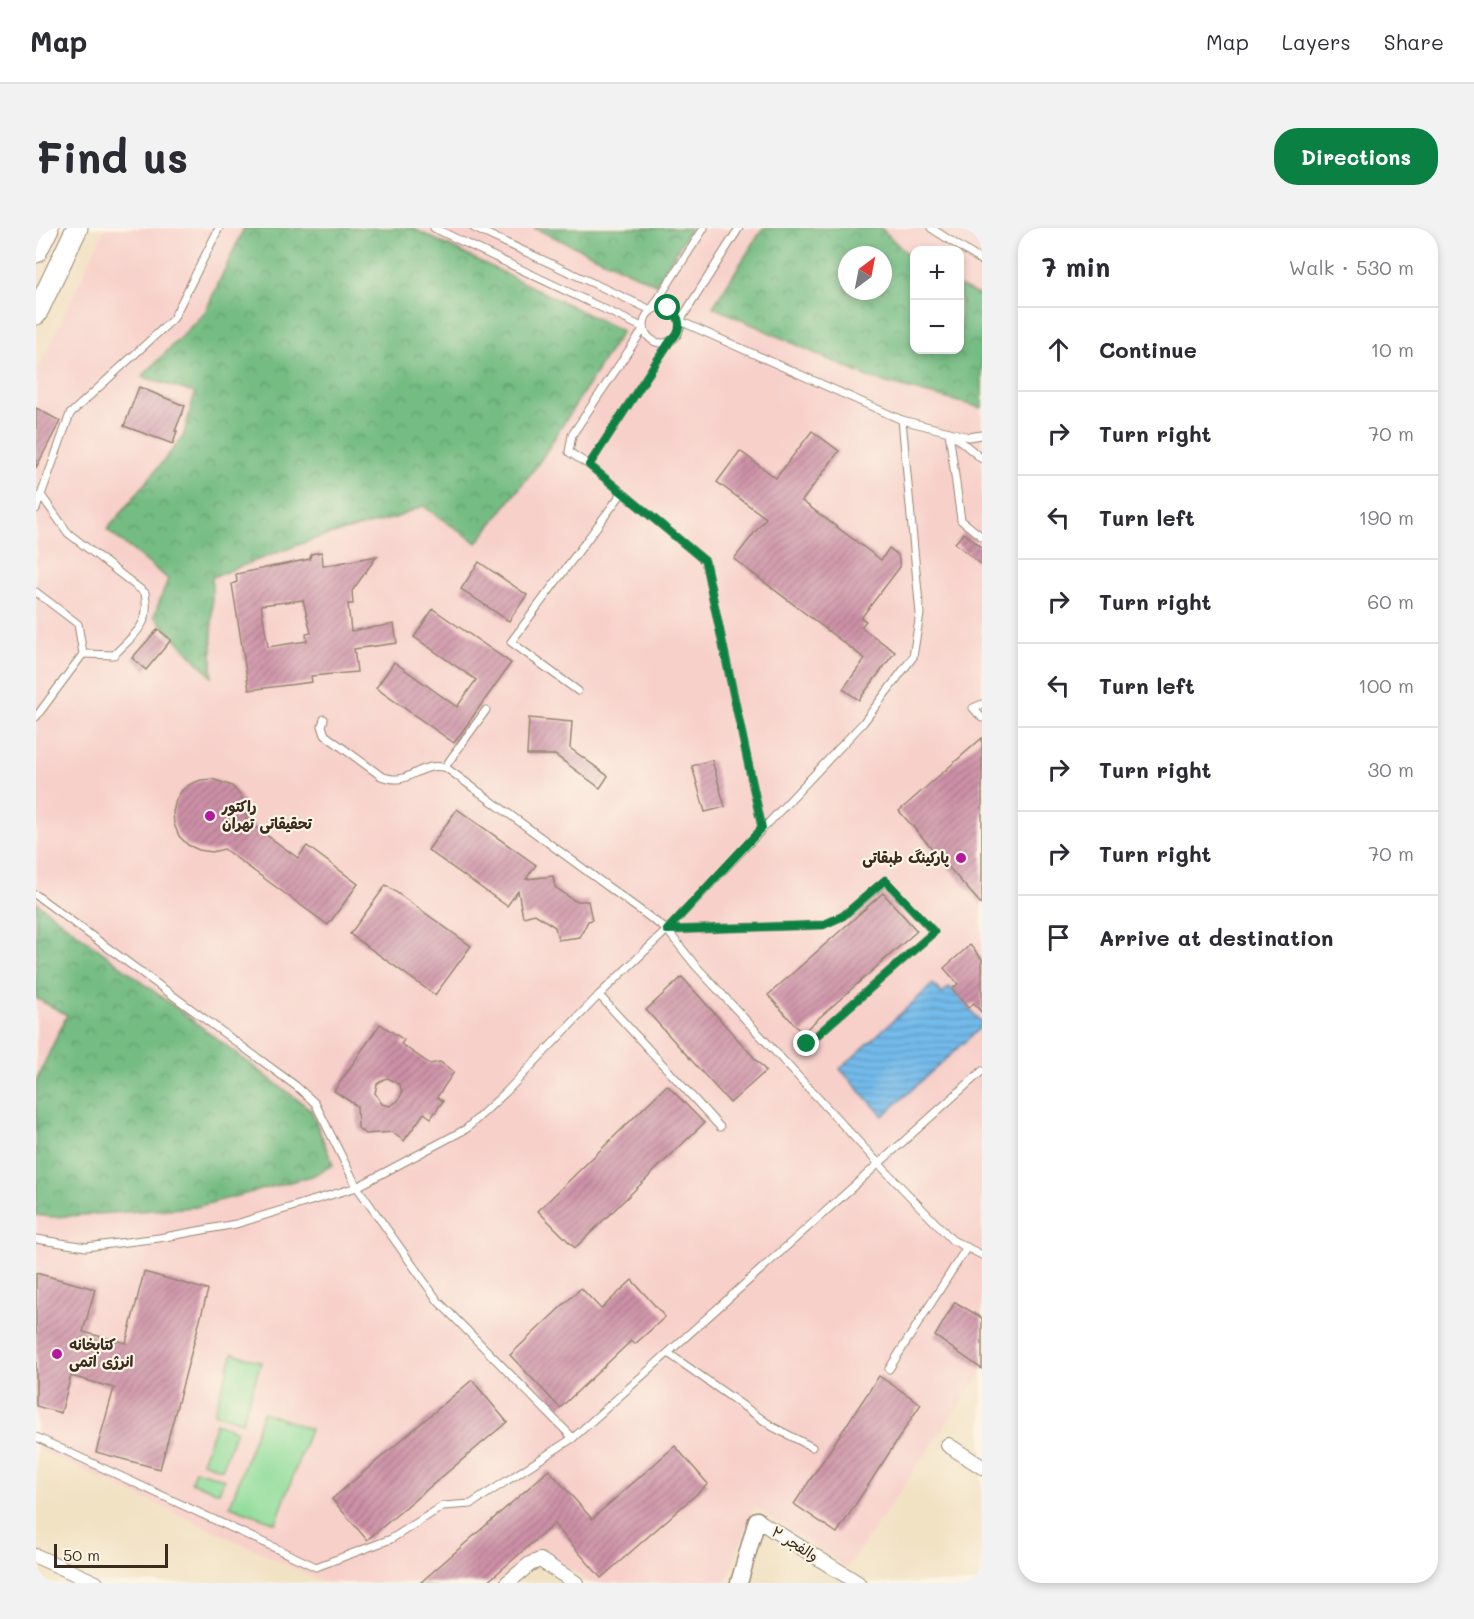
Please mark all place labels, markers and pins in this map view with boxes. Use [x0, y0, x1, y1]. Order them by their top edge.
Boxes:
place label: راکتور تحقیقاتی تهران [221, 796, 313, 834]
marker: راکتور تحقیقاتی تهران [203, 809, 217, 823]
place label: پارکینگ طبقاتی [862, 847, 950, 868]
marker: پارکینگ طبقاتی [954, 851, 968, 865]
place label: کتابخانه انرژی اتمی [69, 1334, 134, 1372]
marker: کتابخانه انرژی اتمی [50, 1347, 64, 1361]

